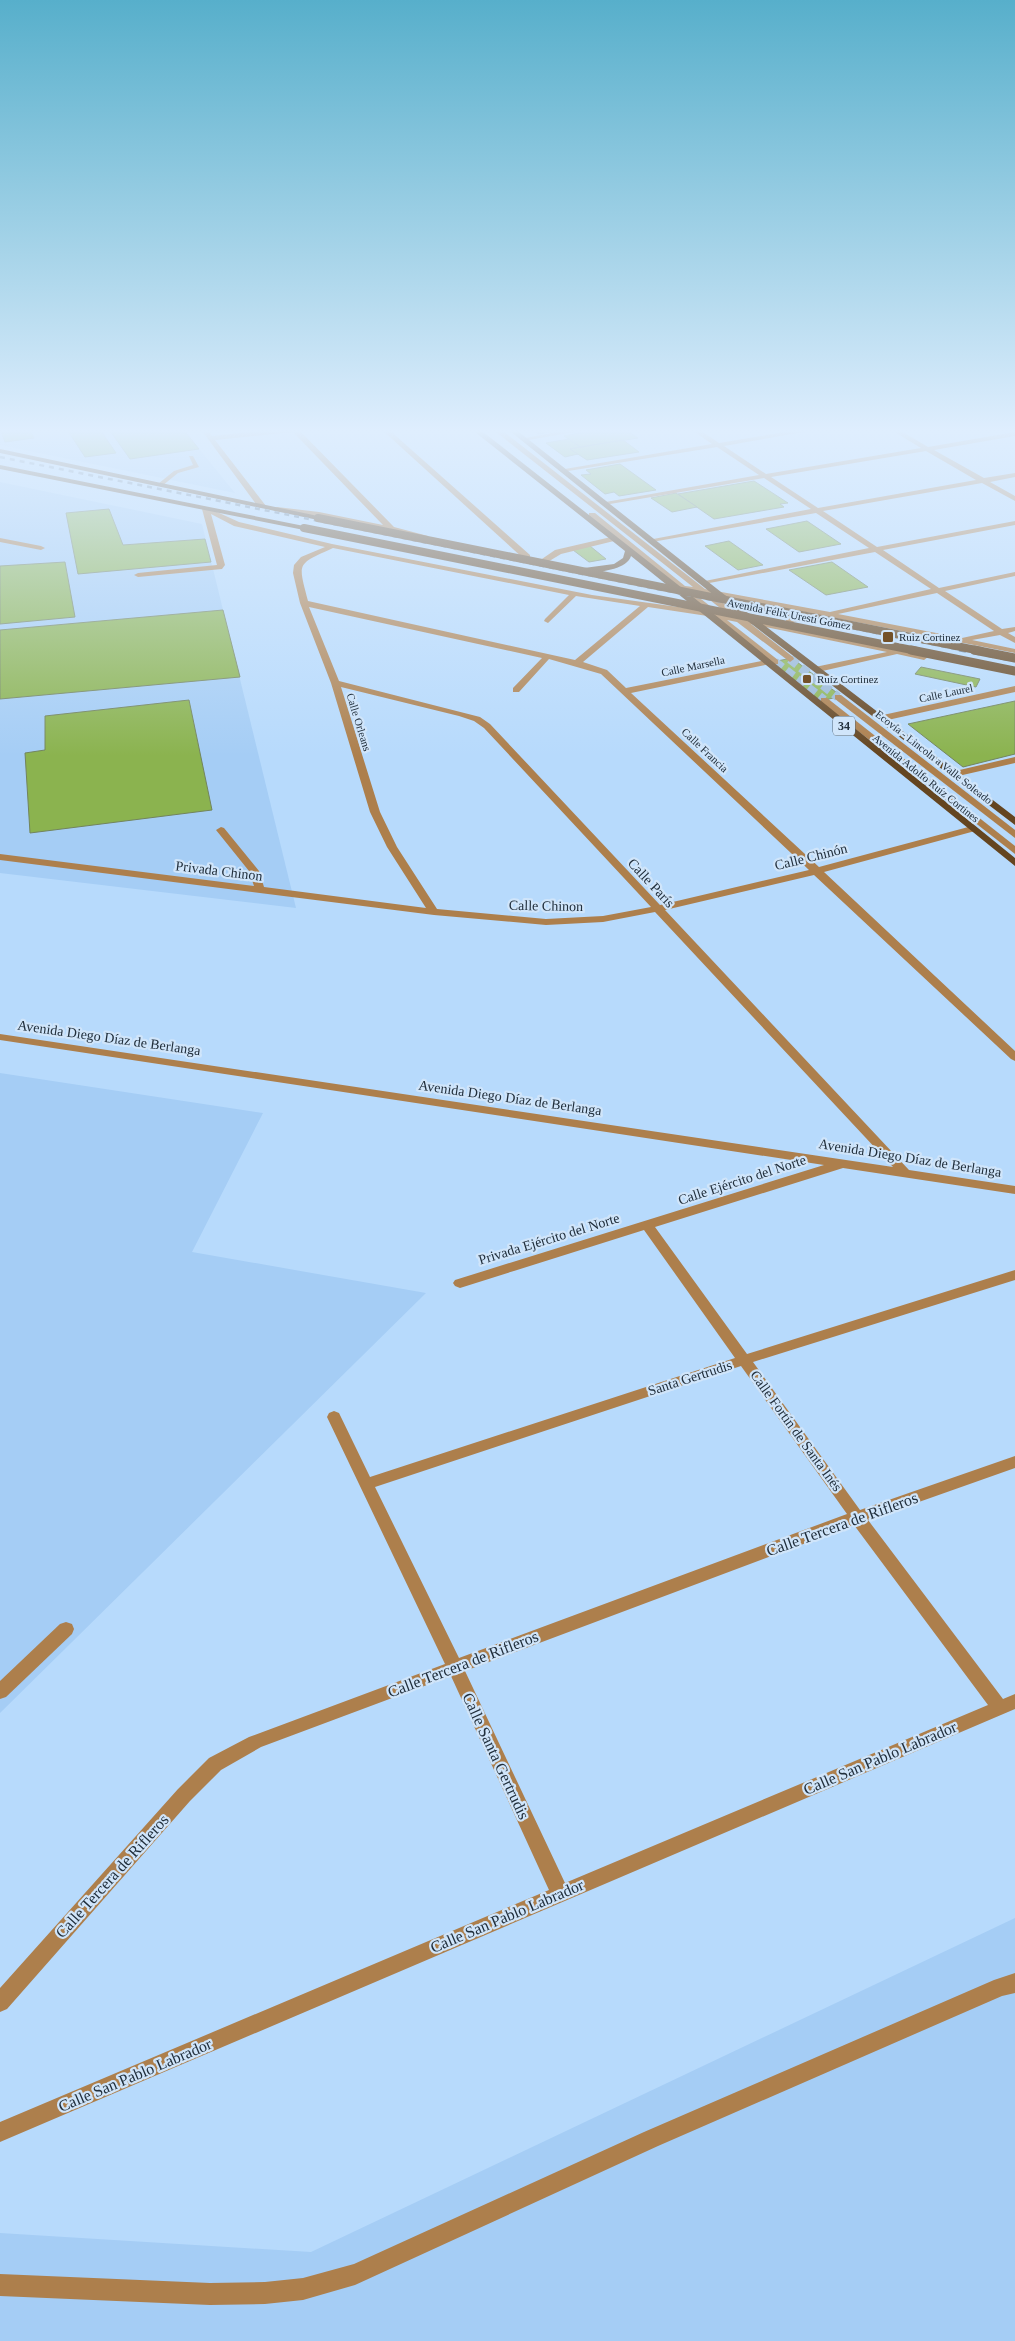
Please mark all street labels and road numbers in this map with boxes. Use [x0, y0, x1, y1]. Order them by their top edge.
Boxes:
street label: Avenida Félix Uresti Gómez [726, 596, 852, 632]
street label: Calle Marsella [660, 653, 726, 679]
street label: Calle Laurel [918, 681, 974, 705]
street label: Calle Orleans [344, 691, 374, 753]
street label: Ecovía - Lincoln a Valle Soleado [873, 708, 995, 807]
road number: 34 [833, 716, 855, 736]
street label: Calle Francia [679, 726, 731, 775]
street label: Avenida Adolfo Ruíz Cortines [870, 731, 982, 825]
street label: Calle Chinón [773, 841, 849, 873]
street label: Calle París [625, 856, 677, 910]
street label: Privada Chinon [175, 858, 263, 884]
street label: Calle Chinon [509, 898, 583, 914]
street label: Avenida Diego Díaz de Berlanga [16, 1018, 202, 1058]
street label: Avenida Diego Díaz de Berlanga [417, 1078, 603, 1118]
street label: Avenida Diego Díaz de Berlanga [818, 1136, 1003, 1180]
street label: Calle Ejército del Norte [676, 1152, 808, 1208]
street label: Privada Ejército del Norte [477, 1210, 621, 1268]
street label: Santa Gertrudis [646, 1357, 734, 1399]
street label: Calle Fortín de Santa Inés [747, 1368, 845, 1494]
street label: Calle Tercera de Rifleros [764, 1489, 920, 1559]
street label: Calle Tercera de Rifleros [385, 1627, 541, 1701]
street label: Calle Santa Gertrudis [459, 1690, 533, 1822]
street label: Calle San Pablo Labrador [801, 1718, 960, 1798]
street label: Calle Tercera de Rifleros [52, 1811, 172, 1941]
street label: Calle San Pablo Labrador [428, 1876, 587, 1956]
street label: Calle San Pablo Labrador [56, 2035, 215, 2115]

